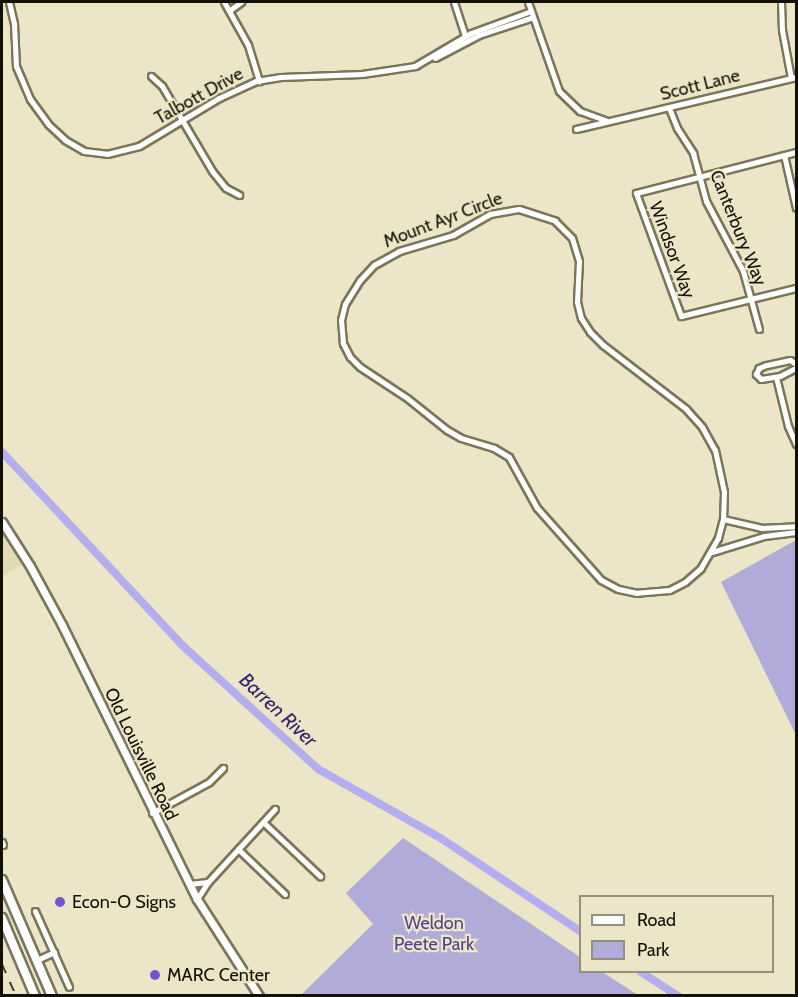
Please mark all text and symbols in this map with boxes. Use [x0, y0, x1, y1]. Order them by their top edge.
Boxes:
street label: Talbott Drive [151, 63, 247, 129]
street label: Scott Lane [658, 65, 742, 105]
street label: Canterbury Way [705, 167, 771, 289]
street label: Mount Ayr Circle [381, 187, 505, 253]
street label: Windsor Way [644, 199, 700, 301]
water label: Barren River [234, 668, 322, 752]
street label: Old Louisville Road [100, 684, 182, 824]
place label: Econ-O Signs [72, 891, 176, 913]
marker: Econ-O Signs [53, 895, 67, 909]
legend [579, 895, 774, 973]
text: Road [637, 909, 676, 931]
park label: Weldon Peete Park [394, 913, 474, 956]
text: Park [637, 939, 669, 961]
place label: MARC Center [167, 964, 270, 986]
marker: MARC Center [148, 968, 162, 982]

